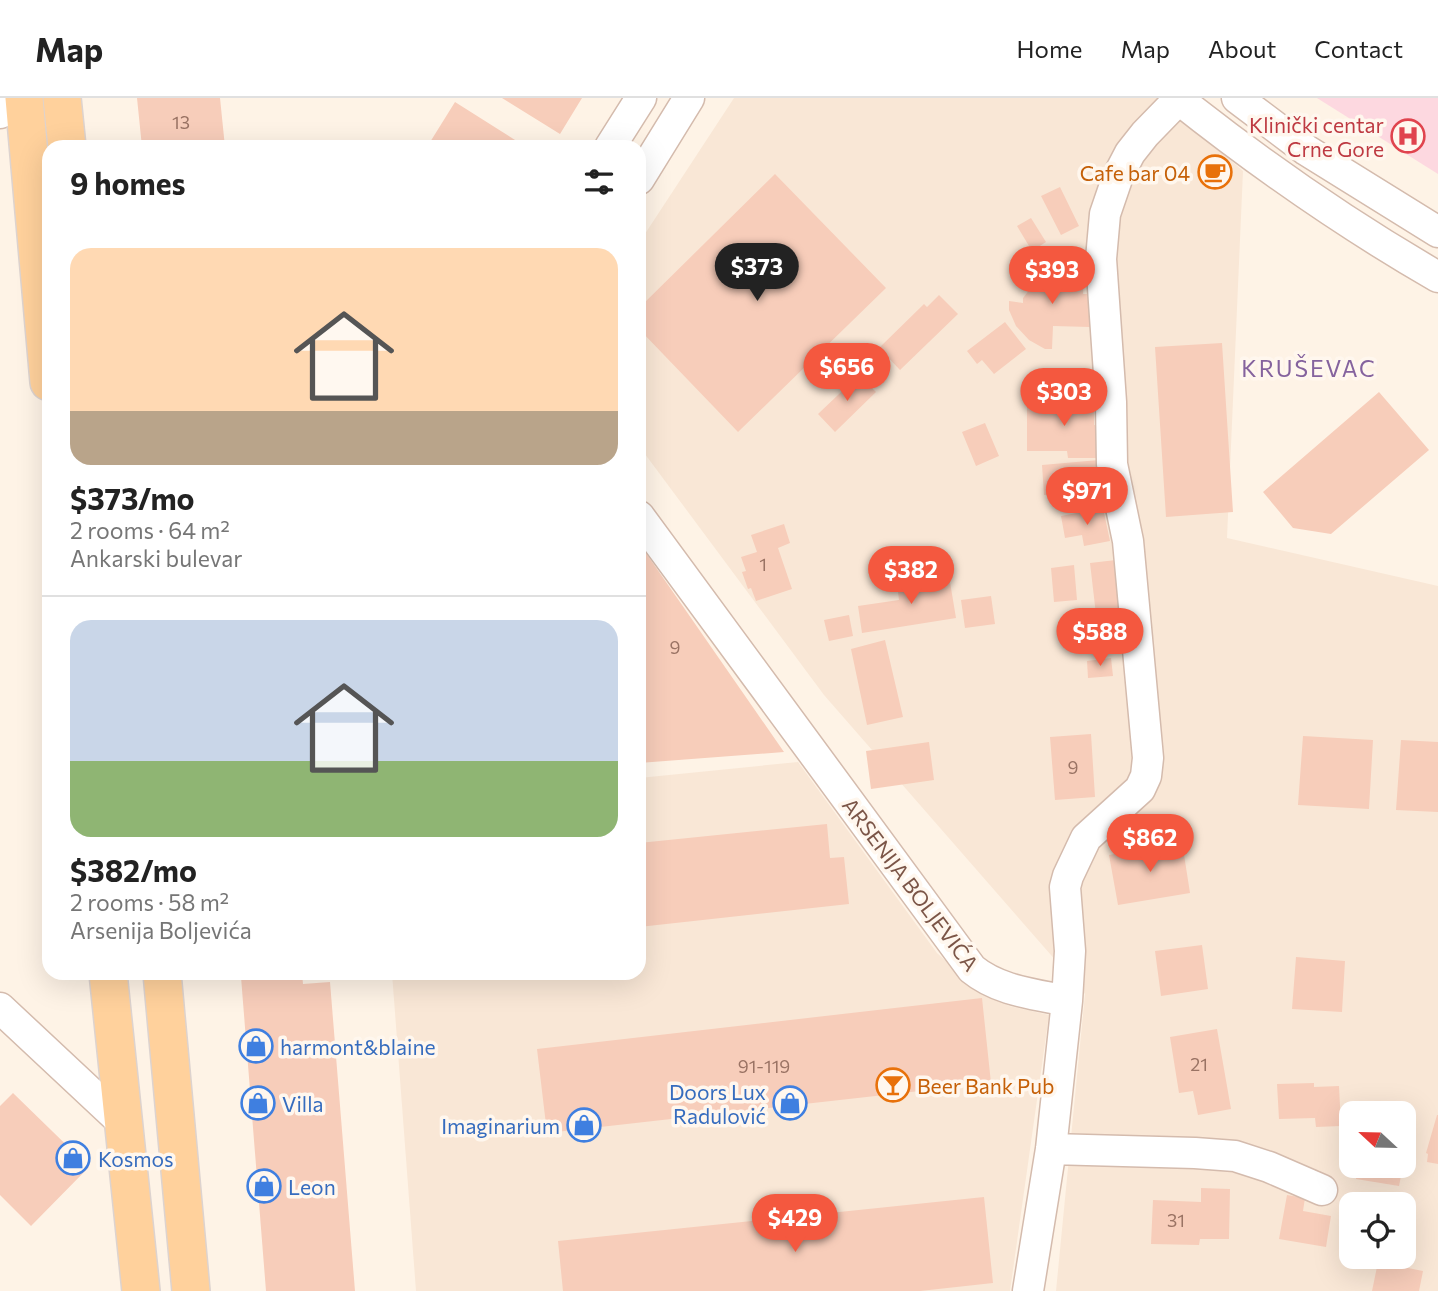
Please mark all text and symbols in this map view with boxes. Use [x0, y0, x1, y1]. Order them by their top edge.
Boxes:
text: Map [35, 28, 103, 69]
text: Home [1017, 34, 1083, 63]
text: Map [1121, 34, 1170, 63]
text: About [1208, 34, 1276, 63]
text: Contact [1314, 34, 1403, 63]
house number: 13 [172, 111, 190, 133]
place label: Klinički centar Crne Gore [1249, 112, 1384, 161]
hospital icon: Klinički centar Crne Gore [1389, 117, 1427, 155]
cafe icon: Cafe bar 04 [1196, 153, 1234, 191]
place label: Cafe bar 04 [1080, 160, 1190, 185]
icon: filters [580, 163, 618, 201]
text: 9 homes [70, 164, 185, 201]
pin: $373 [716, 244, 798, 303]
pin: $393 [1011, 246, 1093, 306]
text: $373 [731, 252, 783, 280]
text: $393 [1025, 255, 1079, 283]
icon: home [281, 293, 407, 419]
pin: $656 [806, 344, 888, 403]
text: $656 [819, 352, 875, 380]
district label: KRUŠEVAC [1241, 354, 1377, 382]
pin: $303 [1023, 368, 1105, 428]
text: $303 [1036, 377, 1092, 405]
pin: $971 [1046, 468, 1128, 527]
text: $971 [1062, 476, 1112, 504]
text: $373/mo [70, 479, 195, 516]
text: 2 rooms · 64 m² [70, 516, 230, 544]
text: Ankarski bulevar [70, 544, 243, 572]
pin: $382 [870, 546, 952, 606]
house number: 1 [759, 553, 767, 575]
text: $382 [884, 555, 938, 583]
pin: $588 [1059, 608, 1141, 668]
text: $588 [1072, 617, 1128, 645]
house number: 9 [670, 636, 680, 658]
icon: home [281, 665, 407, 791]
house number: 9 [1068, 756, 1078, 778]
street label: ARSENIJA BOLJEVIĆA [838, 793, 984, 975]
pin: $862 [1109, 814, 1191, 874]
text: $862 [1123, 823, 1177, 851]
text: $382/mo [70, 851, 197, 888]
text: 2 rooms · 58 m² [70, 888, 229, 916]
text: Arsenija Boljevića [70, 916, 252, 944]
shop icon: harmont&blaine [237, 1027, 275, 1065]
place label: harmont&blaine [280, 1034, 436, 1059]
house number: 21 [1190, 1053, 1208, 1075]
house number: 91-119 [738, 1055, 790, 1077]
bar icon: Beer Bank Pub [874, 1066, 912, 1104]
place label: Beer Bank Pub [917, 1073, 1054, 1098]
place label: Doors Lux Radulović [669, 1079, 766, 1128]
shop icon: Villa [239, 1084, 277, 1122]
shop icon: Doors Lux Radulović [771, 1084, 809, 1122]
place label: Villa [282, 1091, 323, 1116]
north arrow [1339, 1101, 1416, 1178]
map controls [1339, 1101, 1416, 1269]
shop icon: Imaginarium [565, 1106, 603, 1144]
place label: Imaginarium [441, 1113, 560, 1138]
shop icon: Kosmos [54, 1139, 92, 1177]
place label: Kosmos [98, 1146, 173, 1171]
shop icon: Leon [245, 1167, 283, 1205]
place label: Leon [288, 1174, 336, 1199]
button: locate [1339, 1192, 1416, 1269]
pin: $429 [754, 1194, 836, 1254]
text: $429 [768, 1203, 822, 1231]
house number: 31 [1167, 1209, 1185, 1231]

